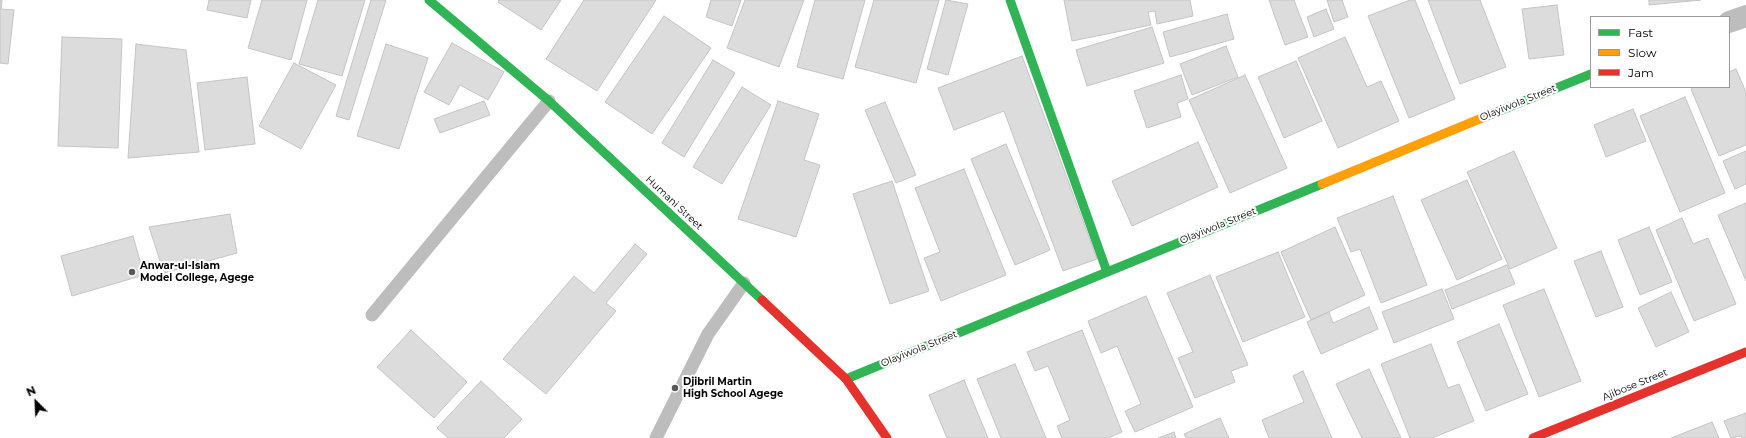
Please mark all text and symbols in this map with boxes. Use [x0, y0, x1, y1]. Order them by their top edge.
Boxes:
legend [1590, 16, 1730, 88]
text: Fast [1628, 25, 1653, 40]
text: Slow [1628, 45, 1657, 60]
text: Jam [1628, 65, 1654, 80]
street label: Olayiwola Street [1478, 82, 1558, 124]
street label: Humani Street [643, 173, 705, 233]
street label: Olayiwola Street [1178, 205, 1258, 247]
place label: Anwar-ul-Islam Model College, Agege [140, 260, 254, 284]
marker: Anwar-ul-Islam Model College, Agege [127, 267, 137, 277]
street label: Olayiwola Street [879, 328, 959, 370]
street label: Ajibose Street [1601, 366, 1669, 404]
place label: Djibril Martin High School Agege [683, 376, 783, 400]
north arrow [16, 382, 56, 422]
text: N [24, 383, 38, 399]
marker: Djibril Martin High School Agege [670, 383, 680, 393]

